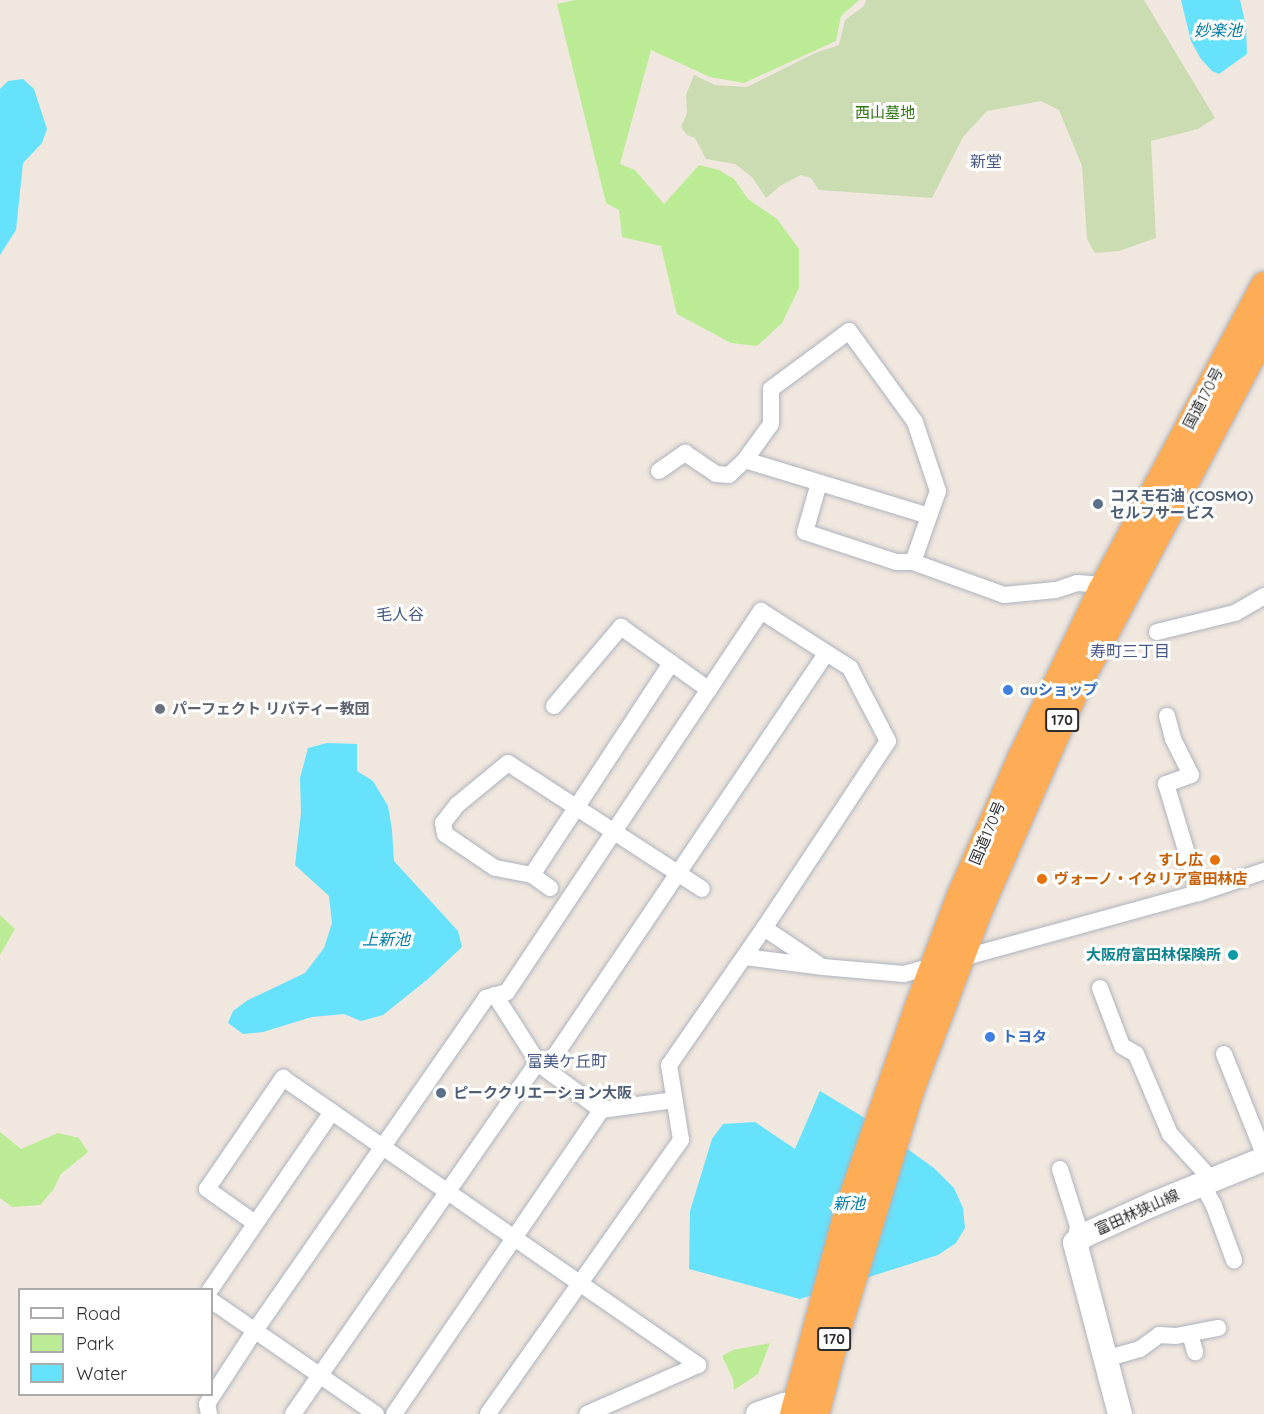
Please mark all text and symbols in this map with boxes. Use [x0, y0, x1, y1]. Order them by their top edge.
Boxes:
water label: 妙楽池 [1194, 20, 1242, 40]
park label: 西山墓地 [855, 104, 915, 122]
district label: 新堂 [970, 151, 1002, 171]
street label: 国道170号 [1179, 364, 1227, 432]
place label: コスモ石油 (COSMO) セルフサービス [1110, 486, 1253, 521]
marker: コスモ石油 (COSMO) セルフサービス [1091, 497, 1105, 511]
district label: 毛人谷 [376, 604, 424, 624]
district label: 寿町三丁目 [1090, 641, 1170, 661]
place label: auショップ [1020, 681, 1098, 699]
marker: auショップ [1001, 683, 1015, 697]
place label: パーフェクト リバティー教団 [172, 700, 371, 718]
marker: パーフェクト リバティー教団 [153, 702, 167, 716]
road number: 170 [1044, 709, 1080, 731]
street label: 国道170号 [966, 799, 1008, 867]
place label: すし広 [1158, 851, 1203, 869]
marker: すし広 [1208, 853, 1222, 867]
place label: ヴォーノ・イタリア富田林店 [1054, 870, 1249, 888]
marker: ヴォーノ・イタリア富田林店 [1035, 872, 1049, 886]
water label: 上新池 [362, 929, 410, 949]
place label: 大阪府富田林保険所 [1086, 946, 1221, 964]
marker: 大阪府富田林保険所 [1226, 948, 1240, 962]
place label: トヨタ [1002, 1028, 1047, 1046]
marker: トヨタ [983, 1030, 997, 1044]
district label: 富美ケ丘町 [527, 1051, 607, 1071]
place label: ピーククリエーション大阪 [453, 1084, 633, 1102]
marker: ピーククリエーション大阪 [434, 1086, 448, 1100]
street label: 富田林狭山線 [1092, 1185, 1182, 1239]
water label: 新池 [833, 1193, 865, 1213]
legend [18, 1288, 213, 1396]
text: Road [76, 1302, 121, 1325]
road number: 170 [816, 1328, 852, 1350]
text: Park [76, 1332, 114, 1355]
text: Water [76, 1362, 127, 1385]

